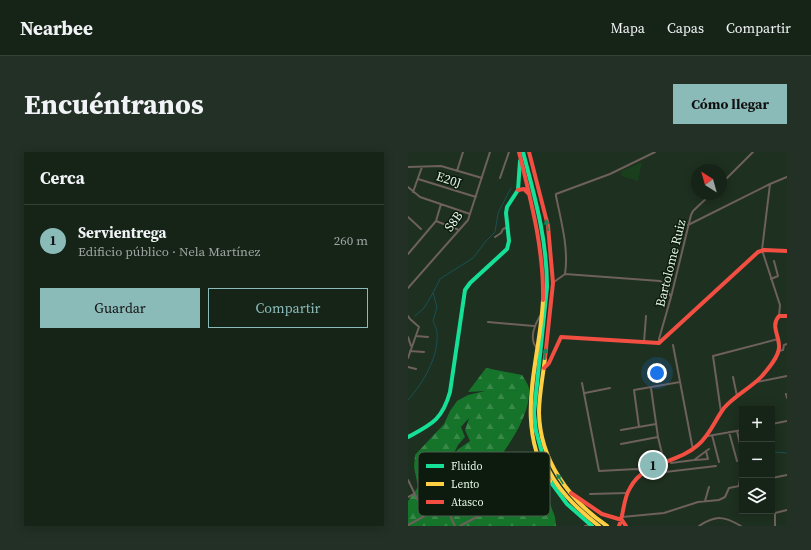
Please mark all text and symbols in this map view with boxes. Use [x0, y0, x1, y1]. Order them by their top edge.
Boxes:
text: Nearbee [20, 15, 93, 41]
text: Mapa [610, 18, 645, 38]
text: Capas [667, 18, 704, 38]
text: Compartir [726, 18, 791, 38]
button: Cómo llegar [673, 84, 787, 124]
text: Encuéntranos [24, 85, 204, 123]
north arrow [691, 164, 727, 200]
text: Cerca [40, 166, 85, 190]
street label: E20J [434, 167, 464, 192]
street label: S8B [440, 208, 467, 235]
street label: Bartolome Ruiz [651, 217, 690, 309]
one-way arrow [544, 219, 550, 231]
text: Servientrega [78, 222, 167, 243]
text: 1 [49, 232, 57, 249]
text: 260 m [334, 232, 368, 249]
text: Edificio público · Nela Martínez [78, 243, 261, 260]
button: Guardar [40, 288, 200, 328]
button: Compartir [208, 288, 368, 328]
one-way arrow [541, 348, 548, 360]
your location [647, 363, 667, 383]
map controls [739, 406, 775, 514]
button: + [739, 406, 775, 442]
button: − [739, 442, 775, 478]
pin: 1 [640, 450, 666, 480]
legend [418, 452, 550, 516]
text: Fluido [451, 459, 483, 474]
one-way arrow [557, 473, 564, 485]
text: Lento [451, 477, 479, 492]
button: layers [739, 478, 775, 514]
text: Atasco [451, 495, 483, 510]

